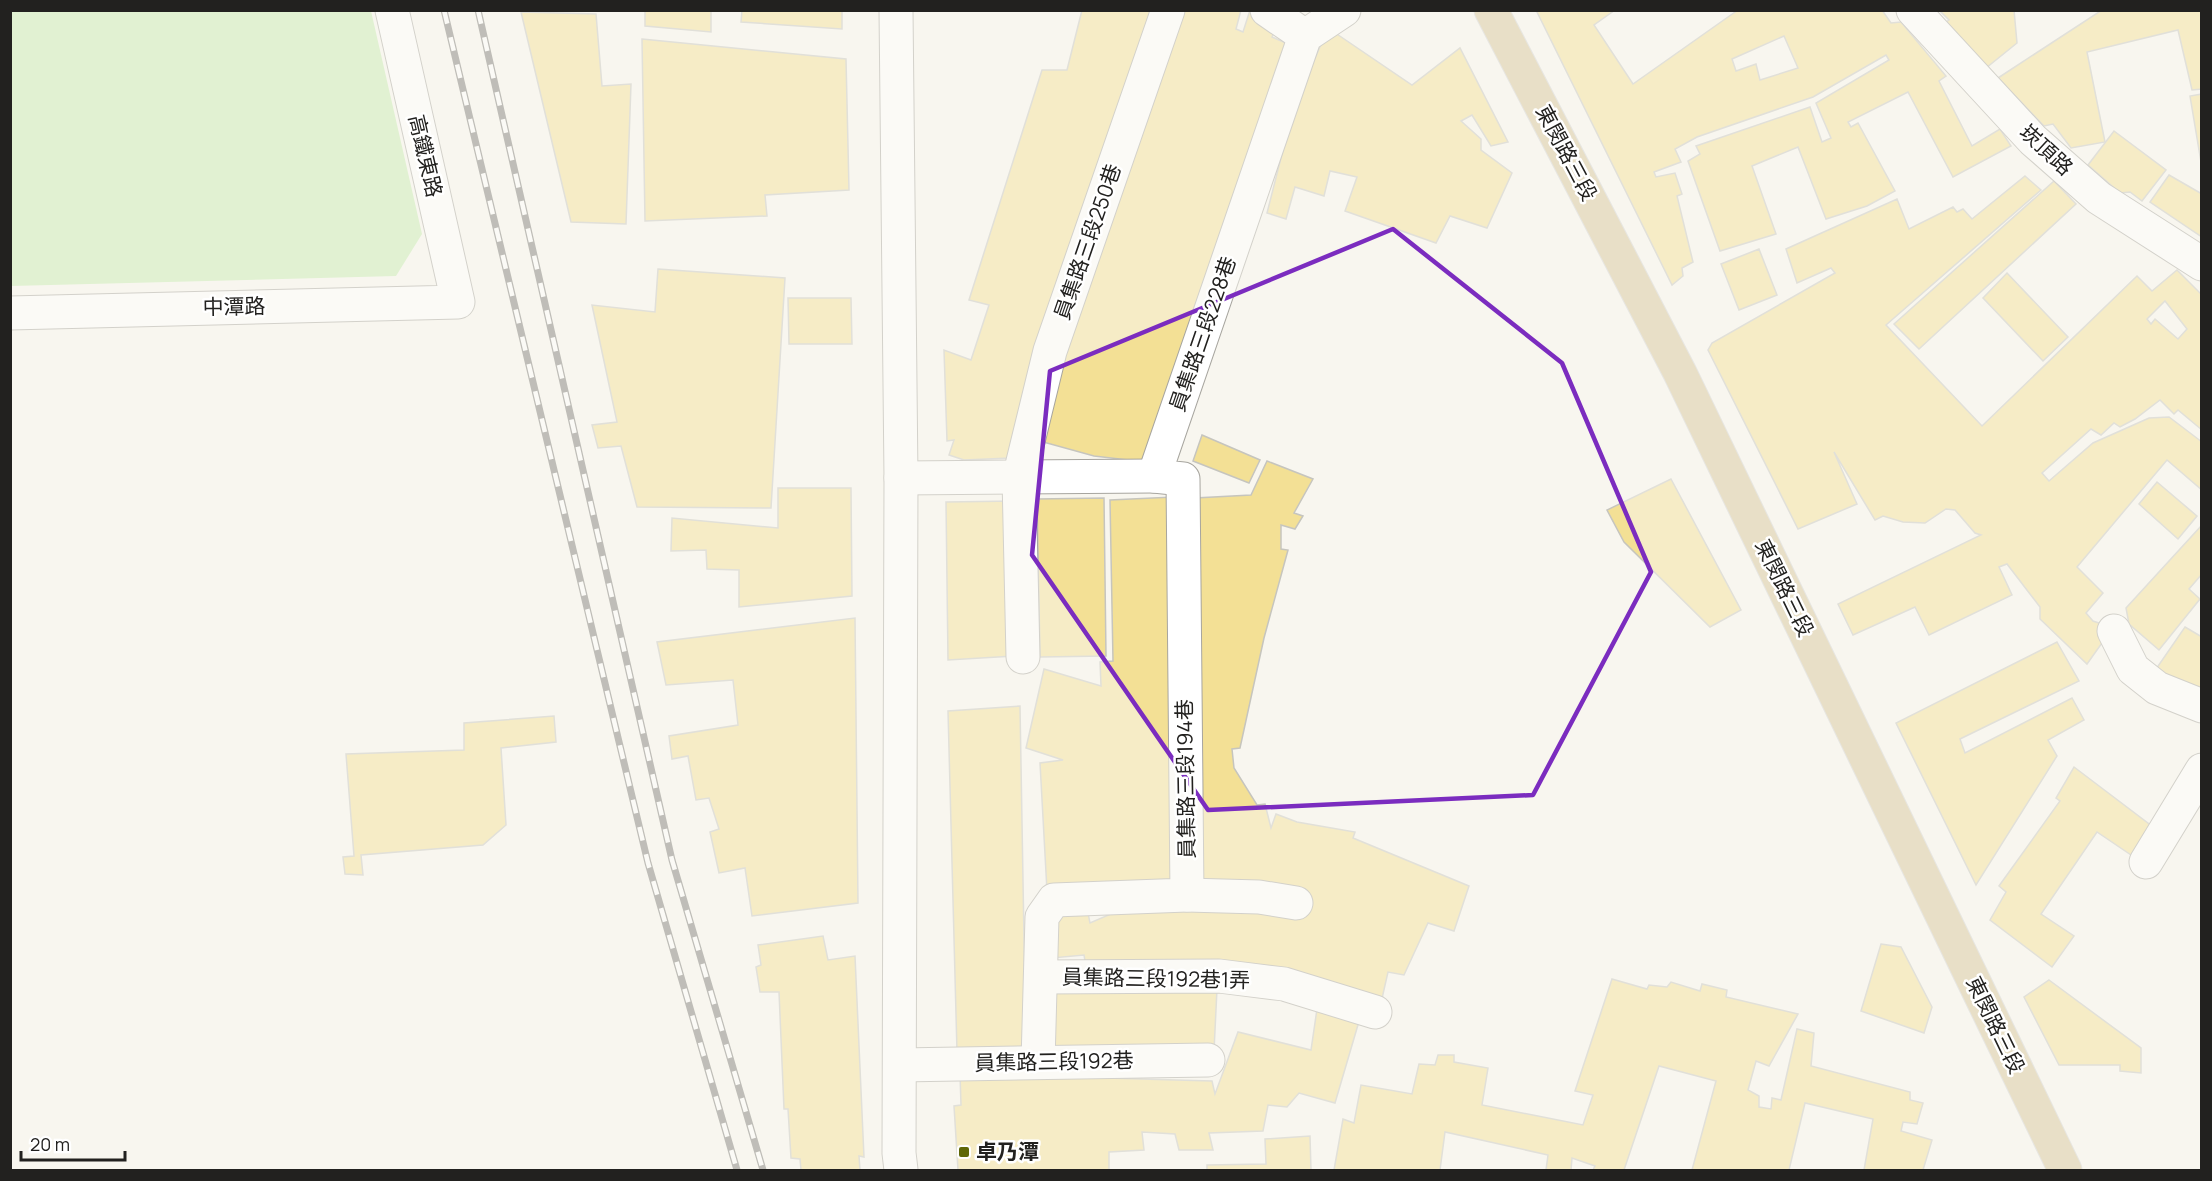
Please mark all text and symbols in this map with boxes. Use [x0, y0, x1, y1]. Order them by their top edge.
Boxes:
street label: 東閔路三段 [1530, 100, 1604, 205]
street label: 高鐵東路 [403, 112, 449, 200]
street label: 崁頂路 [2014, 118, 2079, 181]
street label: 員集路三段250巷 [1047, 160, 1127, 323]
street label: 員集路三段228巷 [1162, 252, 1242, 415]
street label: 中潭路 [202, 291, 266, 321]
street label: 東閔路三段 [1749, 534, 1820, 641]
street label: 員集路三段194巷 [1170, 699, 1200, 859]
street label: 員集路三段192巷1弄 [1062, 962, 1250, 994]
street label: 東閔路三段 [1960, 971, 2031, 1078]
street label: 員集路三段192巷 [974, 1046, 1134, 1076]
scale bar [21, 1124, 124, 1162]
text: 20 m [30, 1132, 70, 1156]
place label: 卓乃潭 [976, 1137, 1039, 1165]
marker: 卓乃潭 [957, 1145, 971, 1159]

